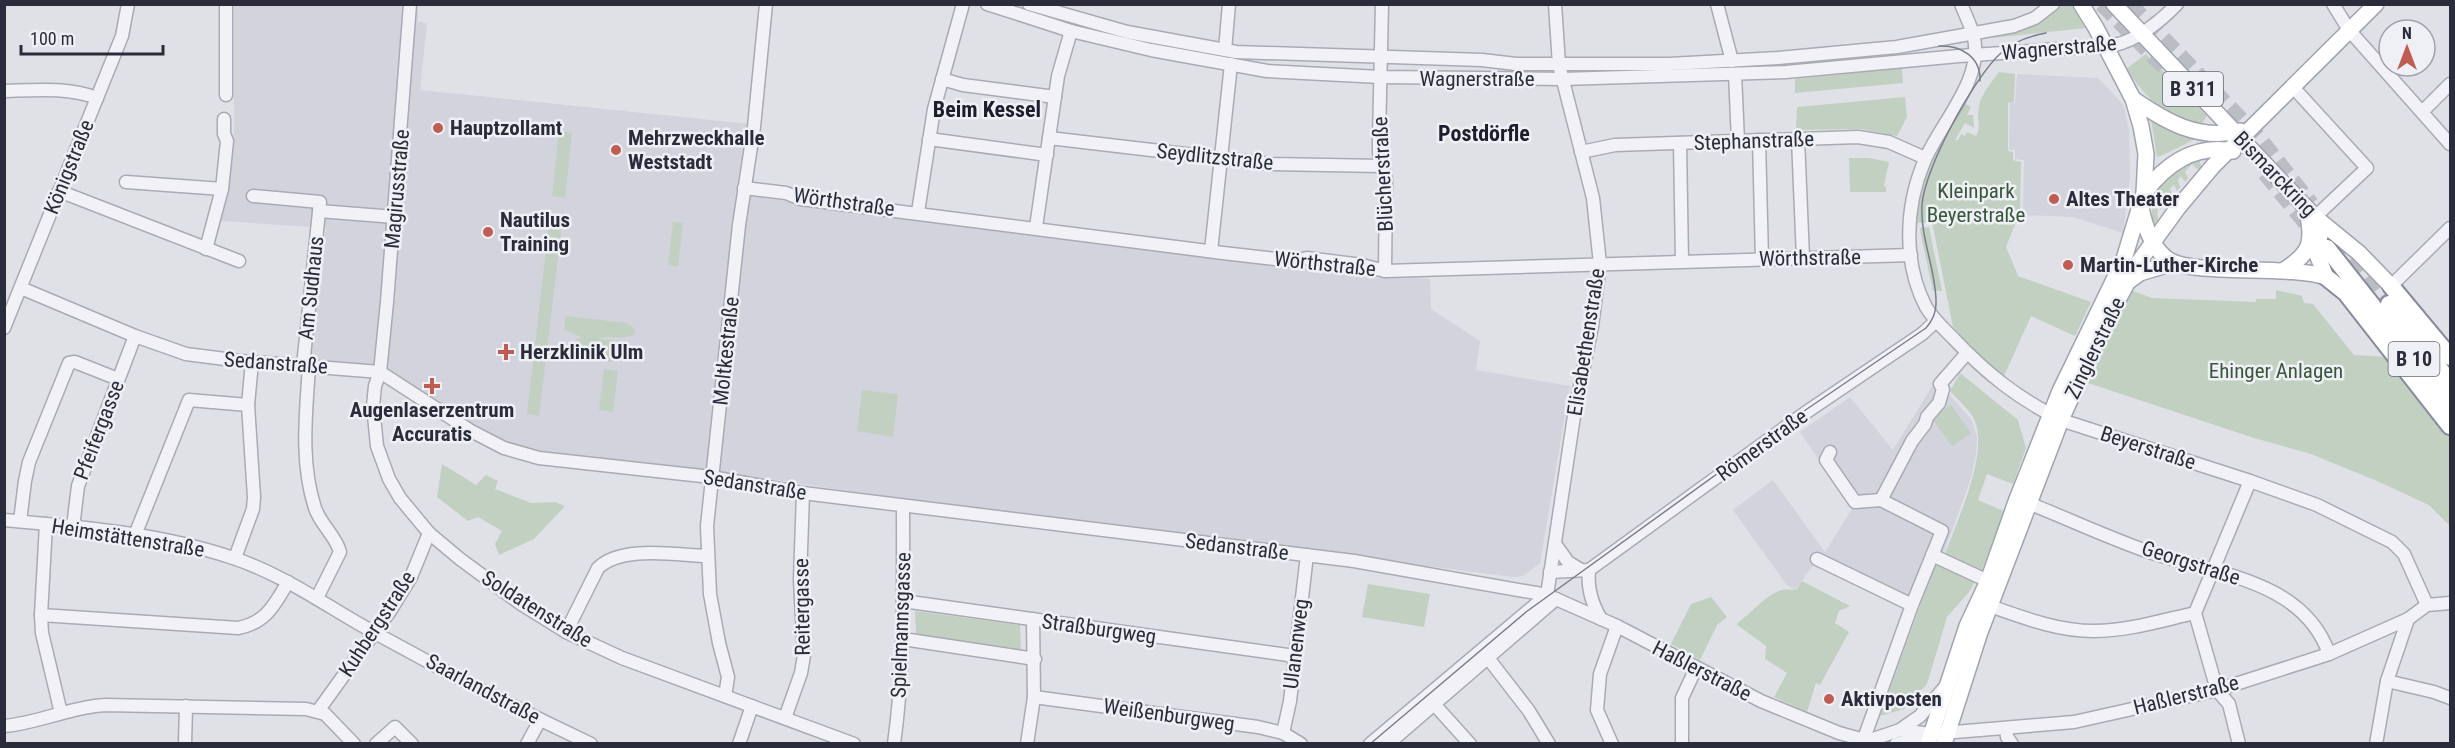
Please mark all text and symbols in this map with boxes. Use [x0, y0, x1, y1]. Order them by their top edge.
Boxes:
scale bar [21, 18, 164, 56]
north arrow [2377, 18, 2437, 78]
text: N [2402, 24, 2412, 43]
text: 100 m [30, 28, 74, 49]
street label: Wagnerstraße [2001, 31, 2118, 65]
street label: Wagnerstraße [1419, 67, 1535, 91]
road number: B 311 [2163, 72, 2223, 106]
district label: Beim Kessel [933, 97, 1041, 122]
street label: Königstraße [39, 116, 99, 218]
place label: Hauptzollamt [450, 116, 562, 140]
street label: Blücherstraße [1368, 116, 1398, 232]
marker: Hauptzollamt [431, 121, 445, 135]
district label: Postdörfle [1438, 121, 1530, 146]
place label: Mehrzweckhalle Weststadt [628, 126, 765, 174]
street label: Stephanstraße [1693, 127, 1815, 155]
street label: Bismarckring [2229, 127, 2321, 221]
street label: Magirusstraße [380, 128, 414, 250]
street label: Seydlitzstraße [1155, 139, 1275, 175]
marker: Mehrzweckhalle Weststadt [609, 143, 623, 157]
park label: Kleinpark Beyerstraße [1927, 179, 2025, 227]
street label: Wörthstraße [792, 183, 896, 221]
place label: Altes Theater [2066, 187, 2179, 211]
marker: Altes Theater [2047, 192, 2061, 206]
place label: Nautilus Training [500, 208, 570, 256]
marker: Nautilus Training [481, 225, 495, 239]
street label: Am Sudhaus [294, 235, 328, 341]
street label: Wörthstraße [1759, 245, 1861, 271]
street label: Wörthstraße [1273, 247, 1377, 281]
place label: Martin-Luther-Kirche [2080, 253, 2258, 277]
marker: Martin-Luther-Kirche [2061, 258, 2075, 272]
street label: Elisabethenstraße [1562, 266, 1610, 417]
street label: Zinglerstraße [2060, 293, 2130, 403]
street label: Moltkestraße [708, 295, 744, 407]
place label: Herzklinik Ulm [520, 340, 643, 364]
road number: B 10 [2388, 342, 2440, 376]
marker: Herzklinik Ulm [497, 343, 515, 361]
street label: Sedanstraße [223, 347, 329, 379]
park label: Ehinger Anlagen [2209, 359, 2343, 383]
street label: Pfeifergasse [69, 377, 129, 483]
marker: Augenlaserzentrum Accuratis [423, 377, 441, 395]
place label: Augenlaserzentrum Accuratis [350, 398, 514, 446]
street label: Römerstraße [1712, 404, 1812, 486]
street label: Beyerstraße [2097, 421, 2199, 475]
street label: Sedanstraße [702, 465, 808, 505]
street label: Heimstättenstraße [50, 514, 206, 562]
street label: Sedanstraße [1184, 529, 1290, 565]
street label: Georgstraße [2139, 536, 2243, 590]
street label: Spielmannsgasse [886, 552, 916, 698]
street label: Reitergasse [789, 558, 815, 656]
street label: Soldatenstraße [477, 566, 597, 653]
street label: Kuhbergstraße [334, 567, 420, 681]
street label: Ulanenweg [1279, 598, 1313, 690]
street label: Straßburgweg [1040, 609, 1158, 649]
street label: Haßlerstraße [1649, 636, 1756, 706]
street label: Saarlandstraße [422, 649, 544, 729]
street label: Haßlerstraße [2131, 670, 2241, 720]
place label: Aktivposten [1841, 687, 1942, 711]
marker: Aktivposten [1822, 692, 1836, 706]
street label: Weißenburgweg [1102, 694, 1236, 736]

